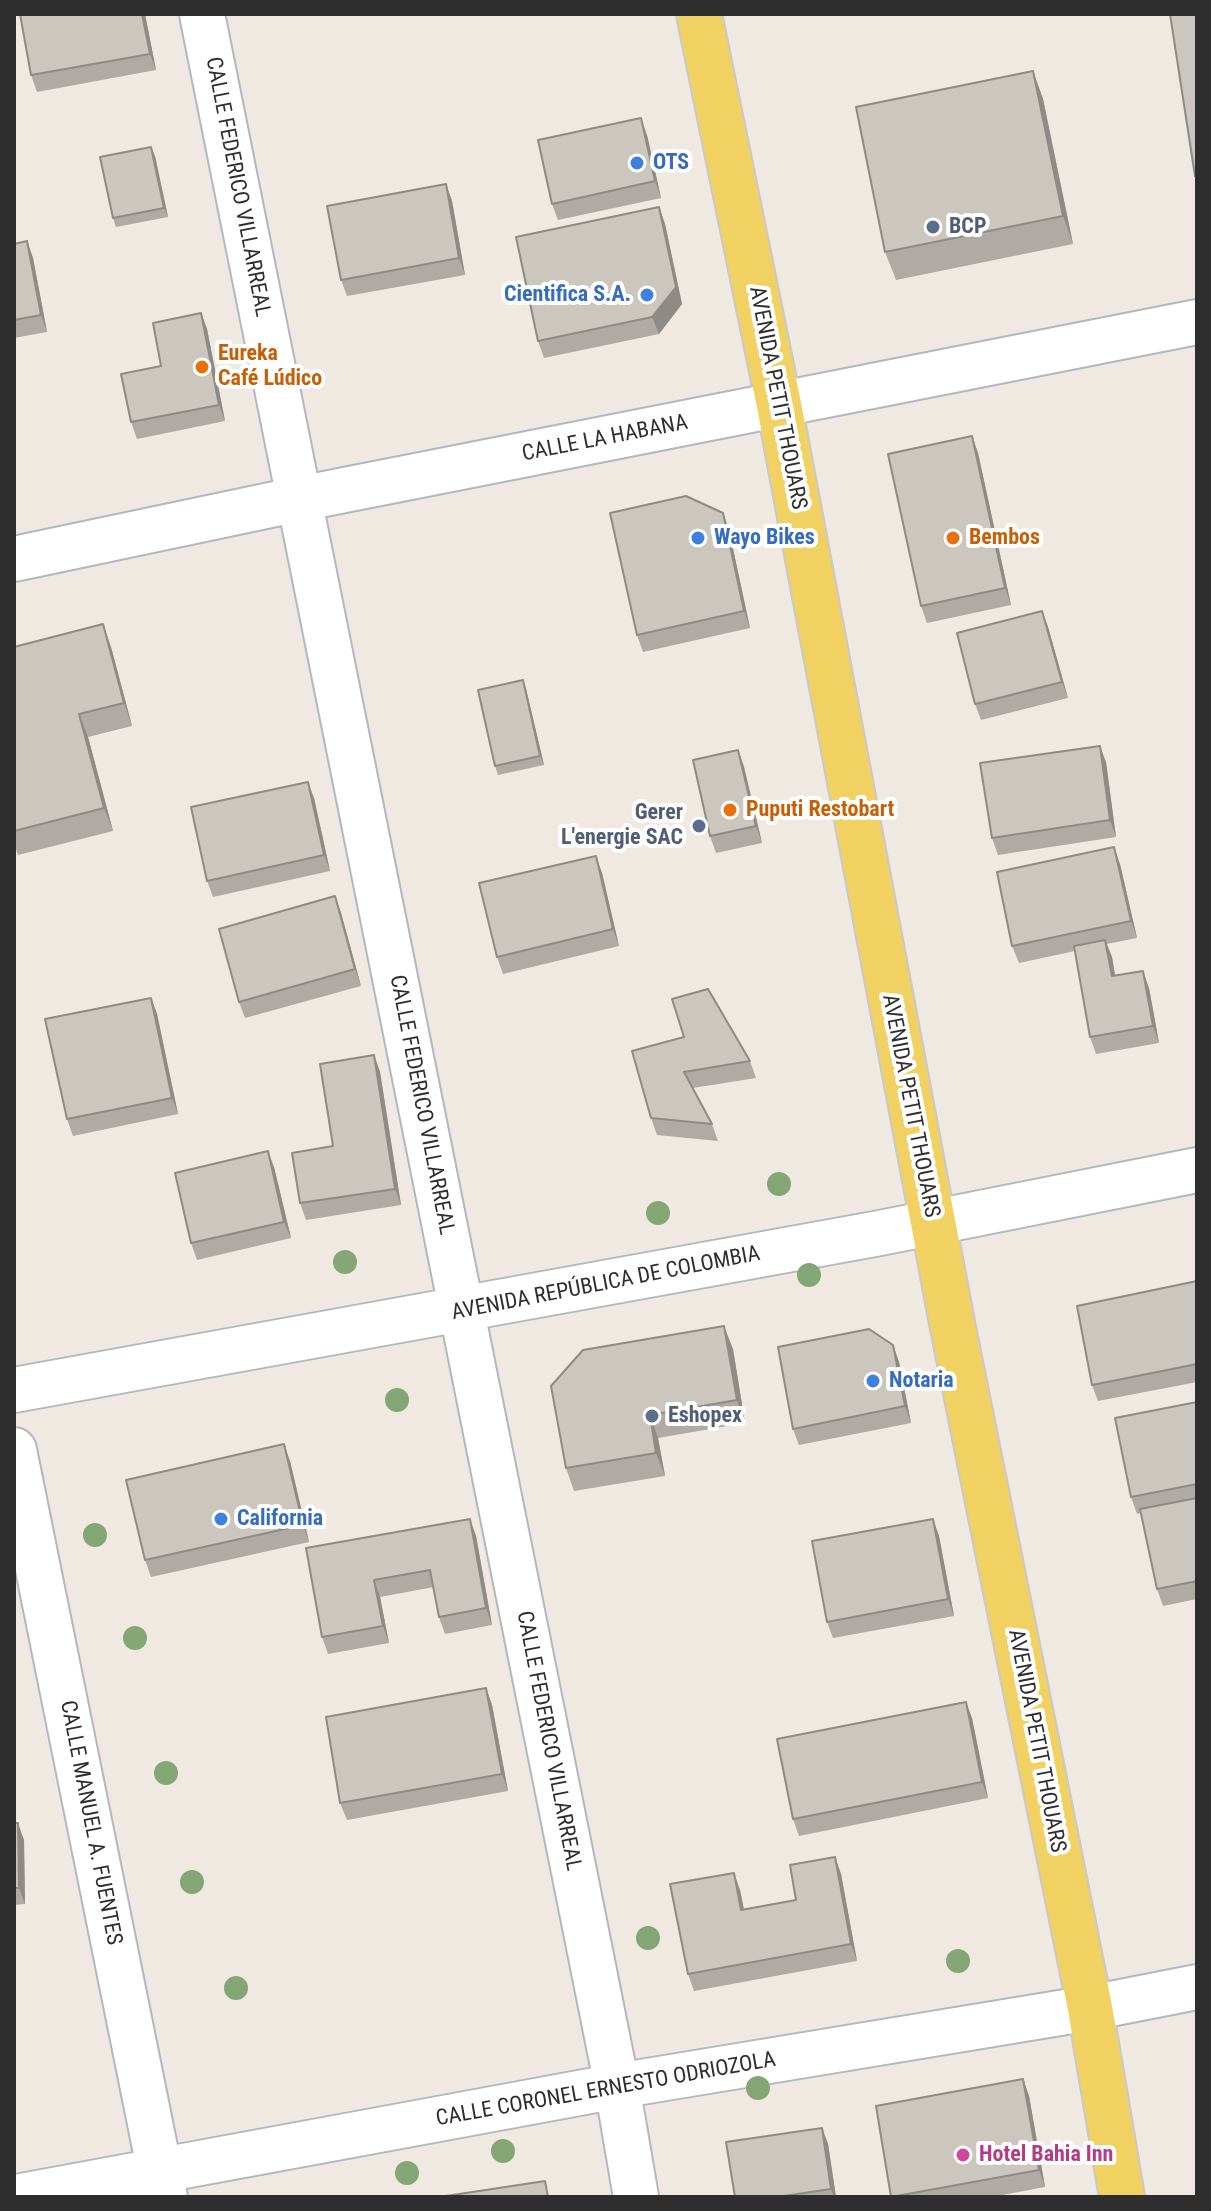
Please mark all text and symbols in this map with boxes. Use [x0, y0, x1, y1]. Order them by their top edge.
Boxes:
street label: CALLE FEDERICO VILLARREAL [199, 55, 275, 319]
place label: OTS [653, 150, 689, 176]
marker: OTS [628, 154, 646, 172]
place label: BCP [949, 214, 986, 240]
marker: BCP [924, 218, 942, 236]
place label: Cientifica S.A. [504, 282, 631, 308]
street label: AVENIDA PETIT THOUARS [742, 284, 812, 512]
marker: Cientifica S.A. [638, 286, 656, 304]
place label: Eureka Café Lúdico [218, 341, 322, 392]
marker: Eureka Café Lúdico [193, 358, 211, 376]
street label: CALLE LA HABANA [520, 410, 690, 468]
place label: Wayo Bikes [714, 525, 815, 551]
place label: Bembos [969, 525, 1040, 551]
marker: Wayo Bikes [689, 529, 707, 547]
marker: Bembos [944, 529, 962, 547]
place label: Puputi Restobart [746, 797, 894, 823]
place label: Gerer L'energie SAC [561, 800, 683, 852]
marker: Puputi Restobart [721, 801, 739, 819]
marker: Gerer L'energie SAC [690, 817, 708, 835]
street label: CALLE FEDERICO VILLARREAL [383, 973, 459, 1237]
street label: AVENIDA PETIT THOUARS [875, 992, 945, 1220]
street label: AVENIDA REPÚBLICA DE COLOMBIA [449, 1241, 763, 1327]
place label: Notaria [889, 1368, 954, 1394]
marker: Notaria [864, 1372, 882, 1390]
place label: Eshopex [668, 1403, 742, 1429]
marker: Eshopex [643, 1407, 661, 1425]
place label: California [237, 1506, 323, 1532]
marker: California [212, 1510, 230, 1528]
street label: CALLE FEDERICO VILLARREAL [510, 1609, 586, 1873]
street label: AVENIDA PETIT THOUARS [1001, 1627, 1071, 1855]
street label: CALLE MANUEL A. FUENTES [53, 1699, 127, 1947]
street label: CALLE CORONEL ERNESTO ODRIOZOLA [434, 2047, 778, 2133]
place label: Hotel Bahia Inn [979, 2142, 1113, 2168]
marker: Hotel Bahia Inn [954, 2146, 972, 2164]

